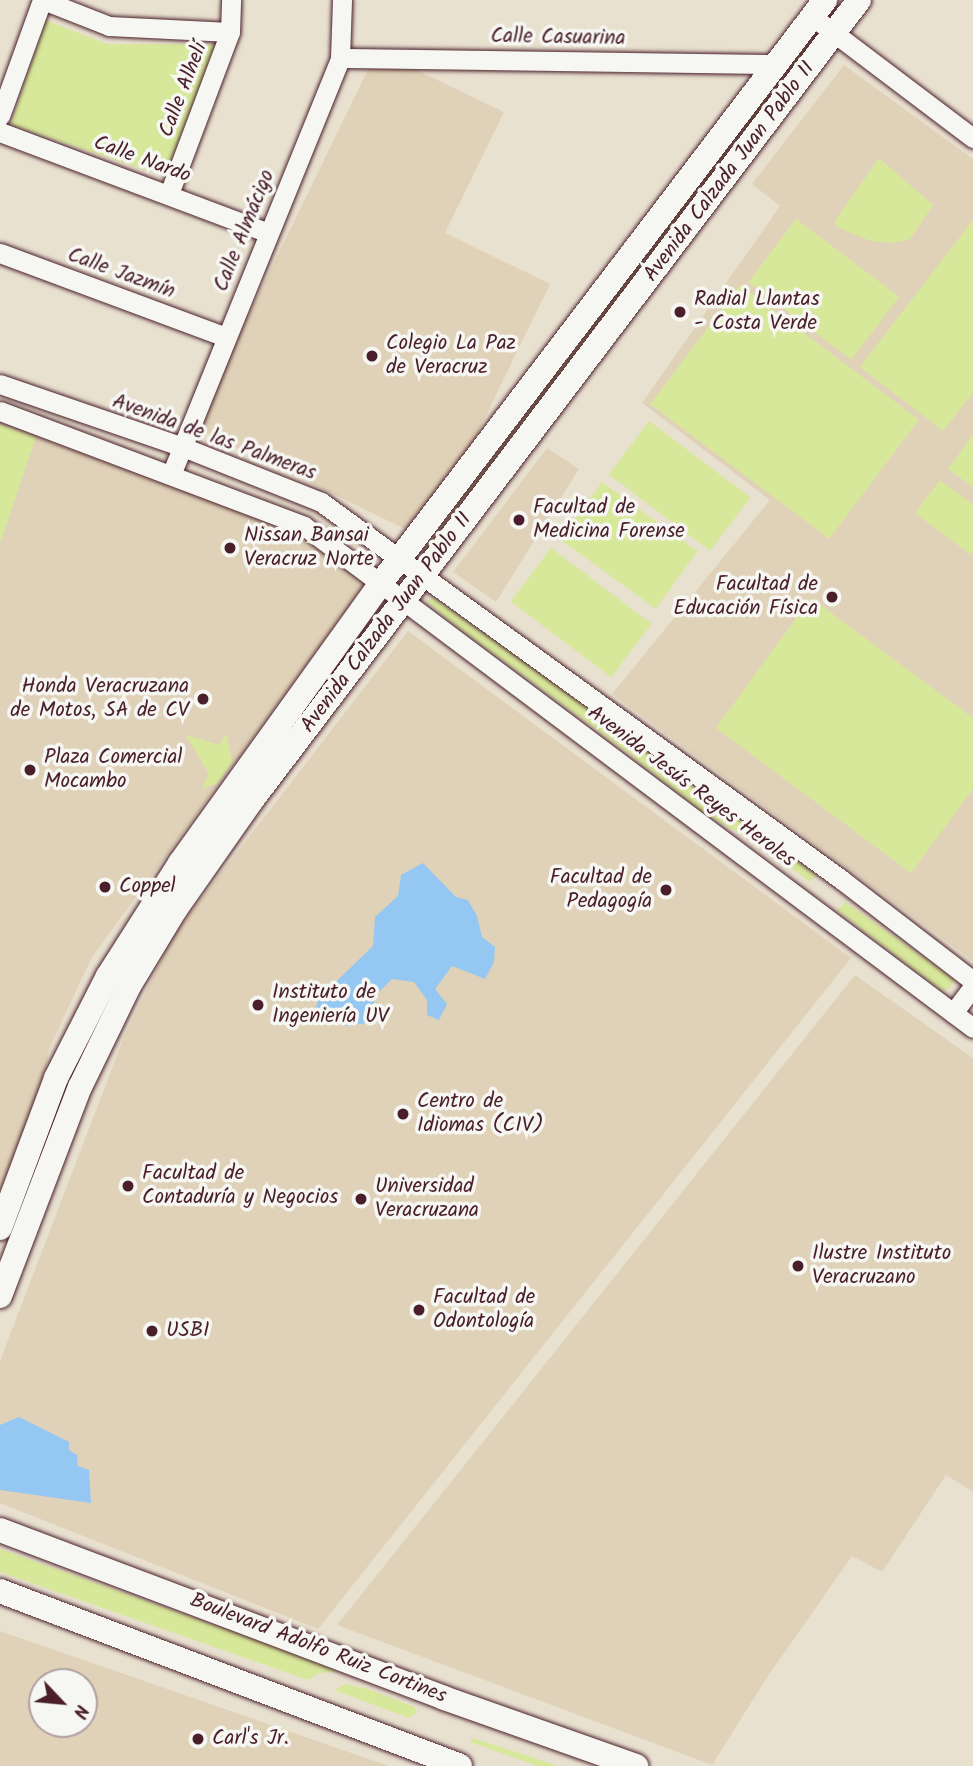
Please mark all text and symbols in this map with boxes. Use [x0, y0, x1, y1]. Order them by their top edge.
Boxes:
street label: Calle Casuarina [490, 24, 626, 52]
street label: Calle Alhelí [154, 39, 214, 141]
street label: Avenida Calzada Juan Pablo II [639, 57, 821, 287]
street label: Calle Nardo [90, 131, 194, 189]
street label: Calle Almácigo [209, 166, 281, 296]
street label: Calle Jazmín [64, 243, 178, 305]
place label: Radial Llantas - Costa Verde [694, 287, 820, 337]
marker: Radial Llantas - Costa Verde [672, 304, 688, 320]
place label: Colegio La Paz de Veracruz [386, 331, 516, 381]
marker: Colegio La Paz de Veracruz [364, 348, 380, 364]
street label: Avenida de las Palmeras [109, 389, 319, 487]
place label: Facultad de Medicina Forense [533, 495, 685, 545]
street label: Avenida Calzada Juan Pablo II [296, 508, 478, 738]
marker: Facultad de Medicina Forense [511, 512, 527, 528]
place label: Nissan Bansai Veracruz Norte [244, 523, 374, 573]
marker: Nissan Bansai Veracruz Norte [222, 540, 238, 556]
place label: Facultad de Educación Física [673, 572, 818, 622]
marker: Facultad de Educación Física [824, 589, 840, 605]
place label: Honda Veracruzana de Motos, SA de CV [10, 674, 189, 724]
marker: Honda Veracruzana de Motos, SA de CV [195, 691, 211, 707]
street label: Avenida Jesús Reyes Heroles [582, 701, 800, 873]
place label: Plaza Comercial Mocambo [44, 745, 182, 795]
marker: Plaza Comercial Mocambo [22, 762, 38, 778]
place label: Facultad de Pedagogía [550, 865, 652, 915]
place label: Coppel [119, 874, 176, 900]
marker: Coppel [97, 879, 113, 895]
marker: Facultad de Pedagogía [658, 882, 674, 898]
place label: Instituto de Ingeniería UV [272, 980, 389, 1030]
marker: Instituto de Ingeniería UV [250, 997, 266, 1013]
place label: Centro de Idiomas (CIV) [417, 1089, 543, 1139]
marker: Centro de Idiomas (CIV) [395, 1106, 411, 1122]
place label: Facultad de Contaduría y Negocios [142, 1161, 338, 1211]
place label: Universidad Veracruzana [375, 1174, 479, 1224]
marker: Facultad de Contaduría y Negocios [120, 1178, 136, 1194]
marker: Universidad Veracruzana [353, 1191, 369, 1207]
place label: Ilustre Instituto Veracruzano [812, 1241, 951, 1291]
marker: Ilustre Instituto Veracruzano [790, 1258, 806, 1274]
place label: Facultad de Odontología [433, 1285, 535, 1335]
marker: Facultad de Odontología [411, 1302, 427, 1318]
place label: USBI [166, 1318, 210, 1344]
marker: USBI [144, 1323, 160, 1339]
street label: Boulevard Adolfo Ruiz Cortines [186, 1588, 450, 1710]
north arrow [28, 1668, 98, 1738]
text: N [64, 1699, 96, 1723]
place label: Carl's Jr. [212, 1726, 289, 1752]
marker: Carl's Jr. [190, 1731, 206, 1747]

